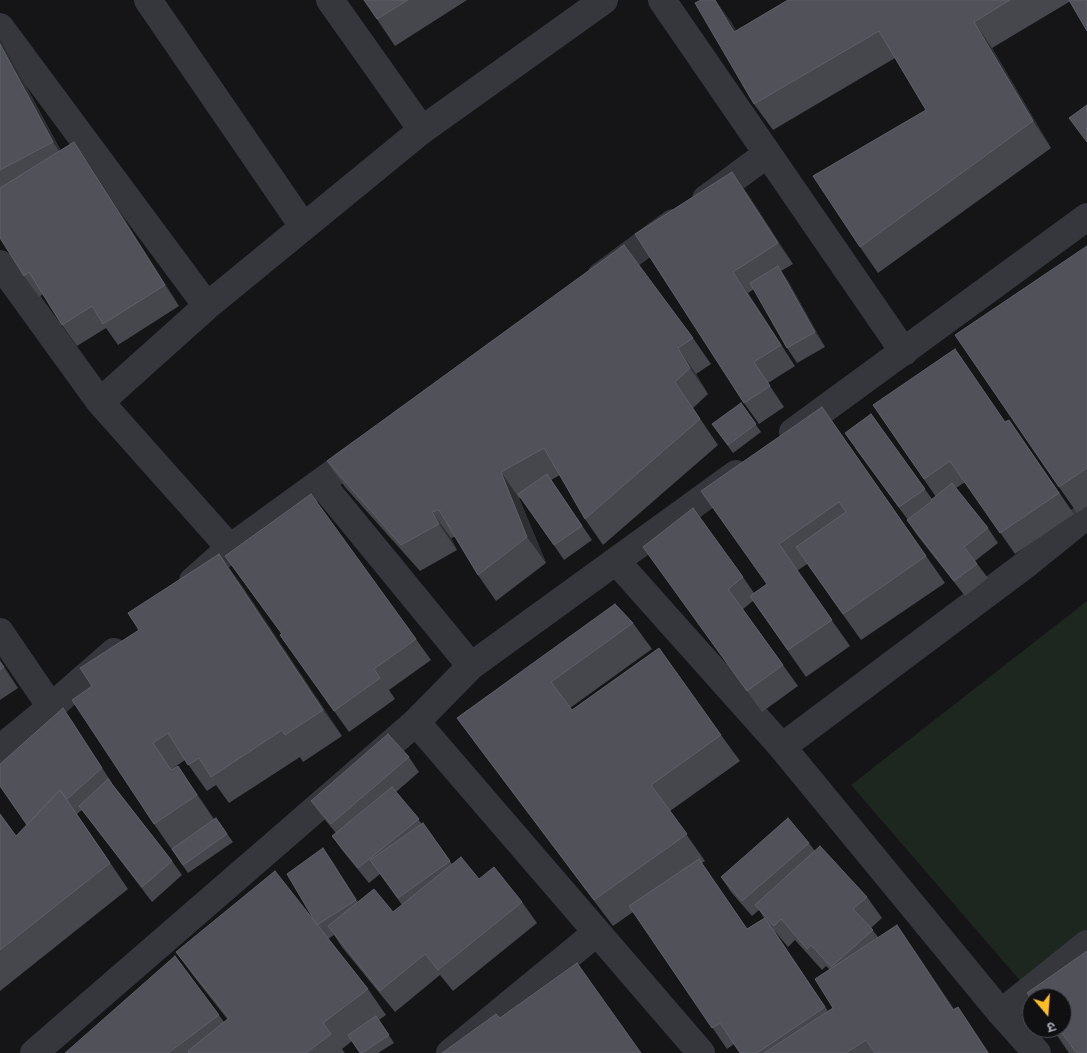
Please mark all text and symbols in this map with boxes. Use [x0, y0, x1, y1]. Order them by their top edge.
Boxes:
north arrow [1022, 988, 1072, 1038]
text: उ [1045, 1017, 1058, 1036]

